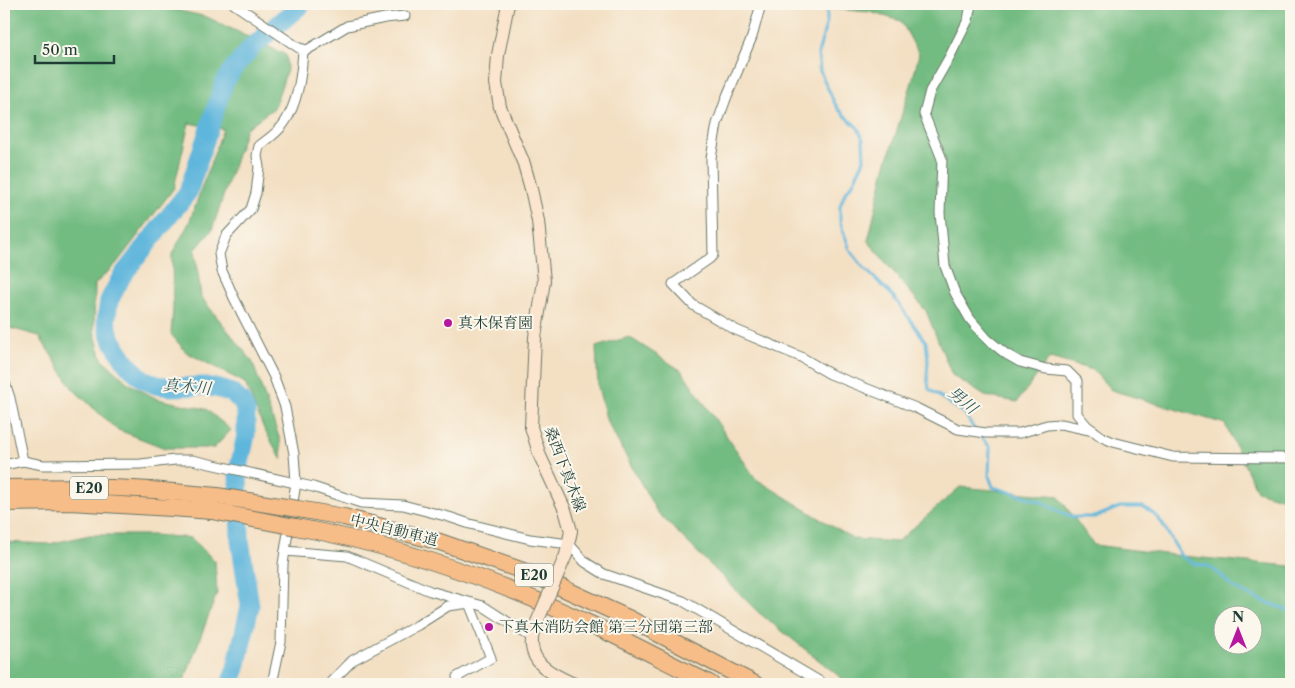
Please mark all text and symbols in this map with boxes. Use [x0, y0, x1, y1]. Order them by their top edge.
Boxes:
scale bar [35, 32, 114, 64]
text: 50 m [42, 40, 78, 59]
place label: 真木保育園 [458, 313, 533, 332]
marker: 真木保育園 [442, 317, 454, 329]
water label: 真木川 [162, 374, 214, 398]
water label: 男川 [944, 382, 983, 419]
street label: 桑西下真木線 [540, 423, 590, 514]
road number: E20 [70, 476, 108, 499]
street label: 中央自動車道 [348, 509, 440, 550]
road number: E20 [515, 564, 553, 586]
north arrow [1212, 606, 1262, 656]
text: N [1232, 608, 1244, 626]
place label: 下真木消防会館 第三分団第三部 [499, 617, 713, 636]
marker: 下真木消防会館 第三分団第三部 [483, 621, 495, 633]

